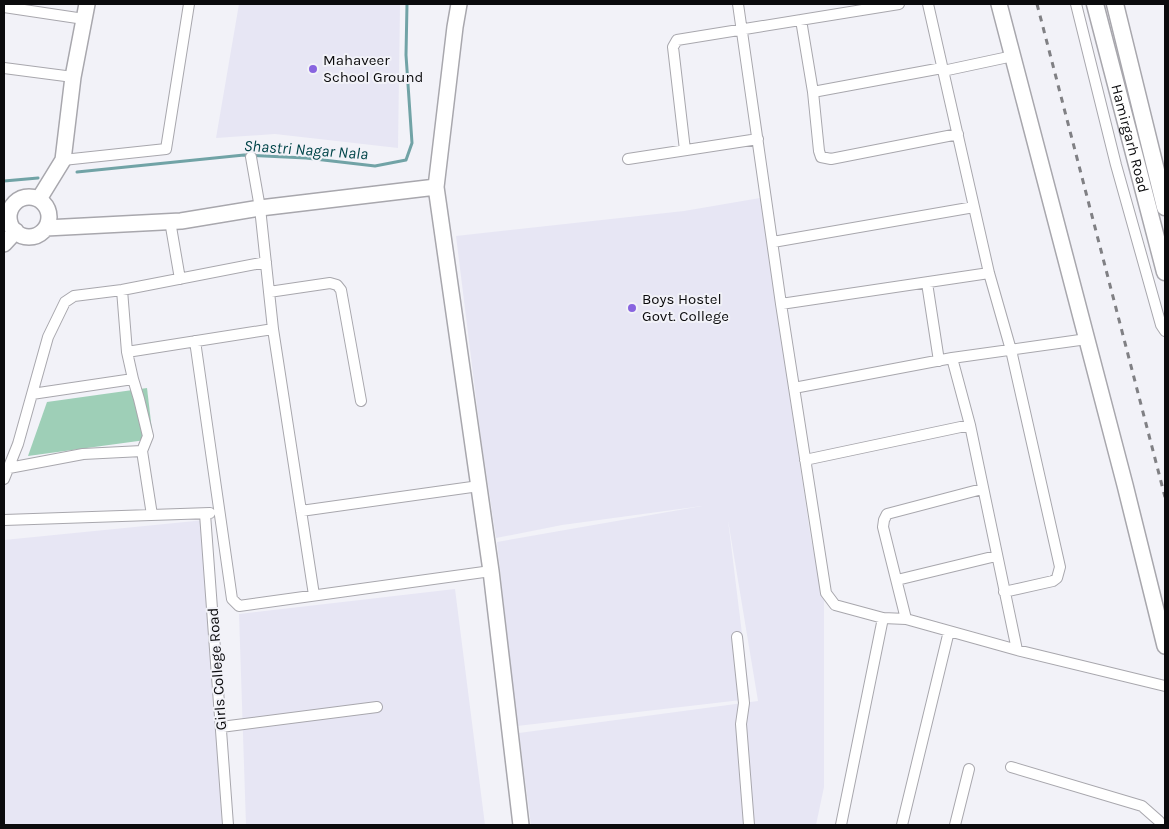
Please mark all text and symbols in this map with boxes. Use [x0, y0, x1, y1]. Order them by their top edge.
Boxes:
place label: Mahaveer School Ground [323, 51, 423, 86]
marker: Mahaveer School Ground [307, 63, 319, 75]
street label: Hamirgarh Road [1107, 82, 1153, 195]
water label: Shastri Nagar Nala [243, 136, 369, 163]
place label: Boys Hostel Govt. College [642, 290, 729, 325]
marker: Boys Hostel Govt. College [626, 302, 638, 314]
street label: Girls College Road [204, 607, 230, 731]

